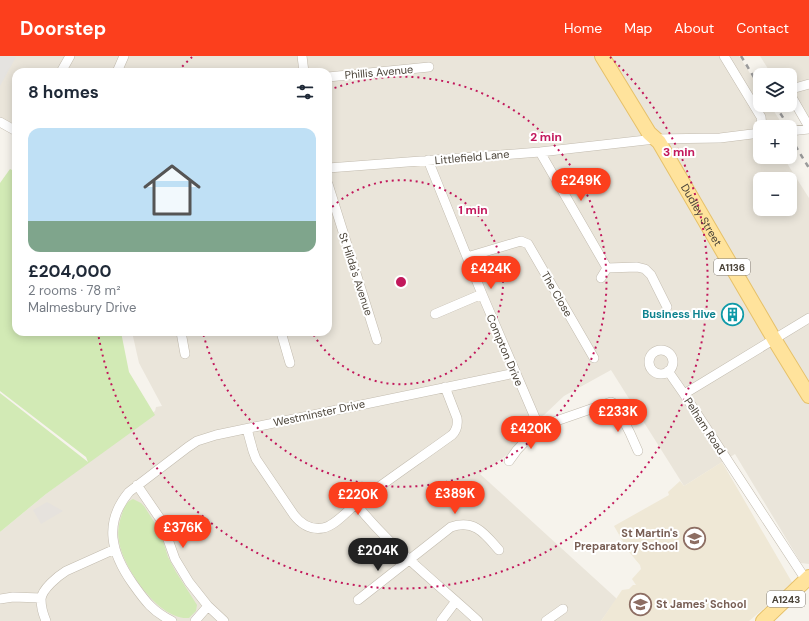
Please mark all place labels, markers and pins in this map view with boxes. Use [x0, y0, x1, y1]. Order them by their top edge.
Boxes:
pin: £249K [553, 168, 609, 202]
pin: £424K [463, 256, 519, 290]
centre of rings [394, 275, 408, 289]
building icon: Business Hive [719, 301, 745, 327]
place label: Business Hive [642, 307, 716, 321]
pin: £233K [590, 399, 646, 433]
pin: £420K [503, 416, 559, 450]
pin: £389K [427, 481, 483, 515]
pin: £220K [330, 482, 386, 516]
pin: £376K [155, 515, 211, 549]
place label: St Martin's Preparatory School [574, 526, 678, 553]
school or university icon: St Martin's Preparatory School [681, 526, 707, 552]
pin: £204K [350, 538, 406, 572]
school or university icon: St James' School [628, 591, 654, 617]
place label: St James' School [656, 597, 747, 611]

